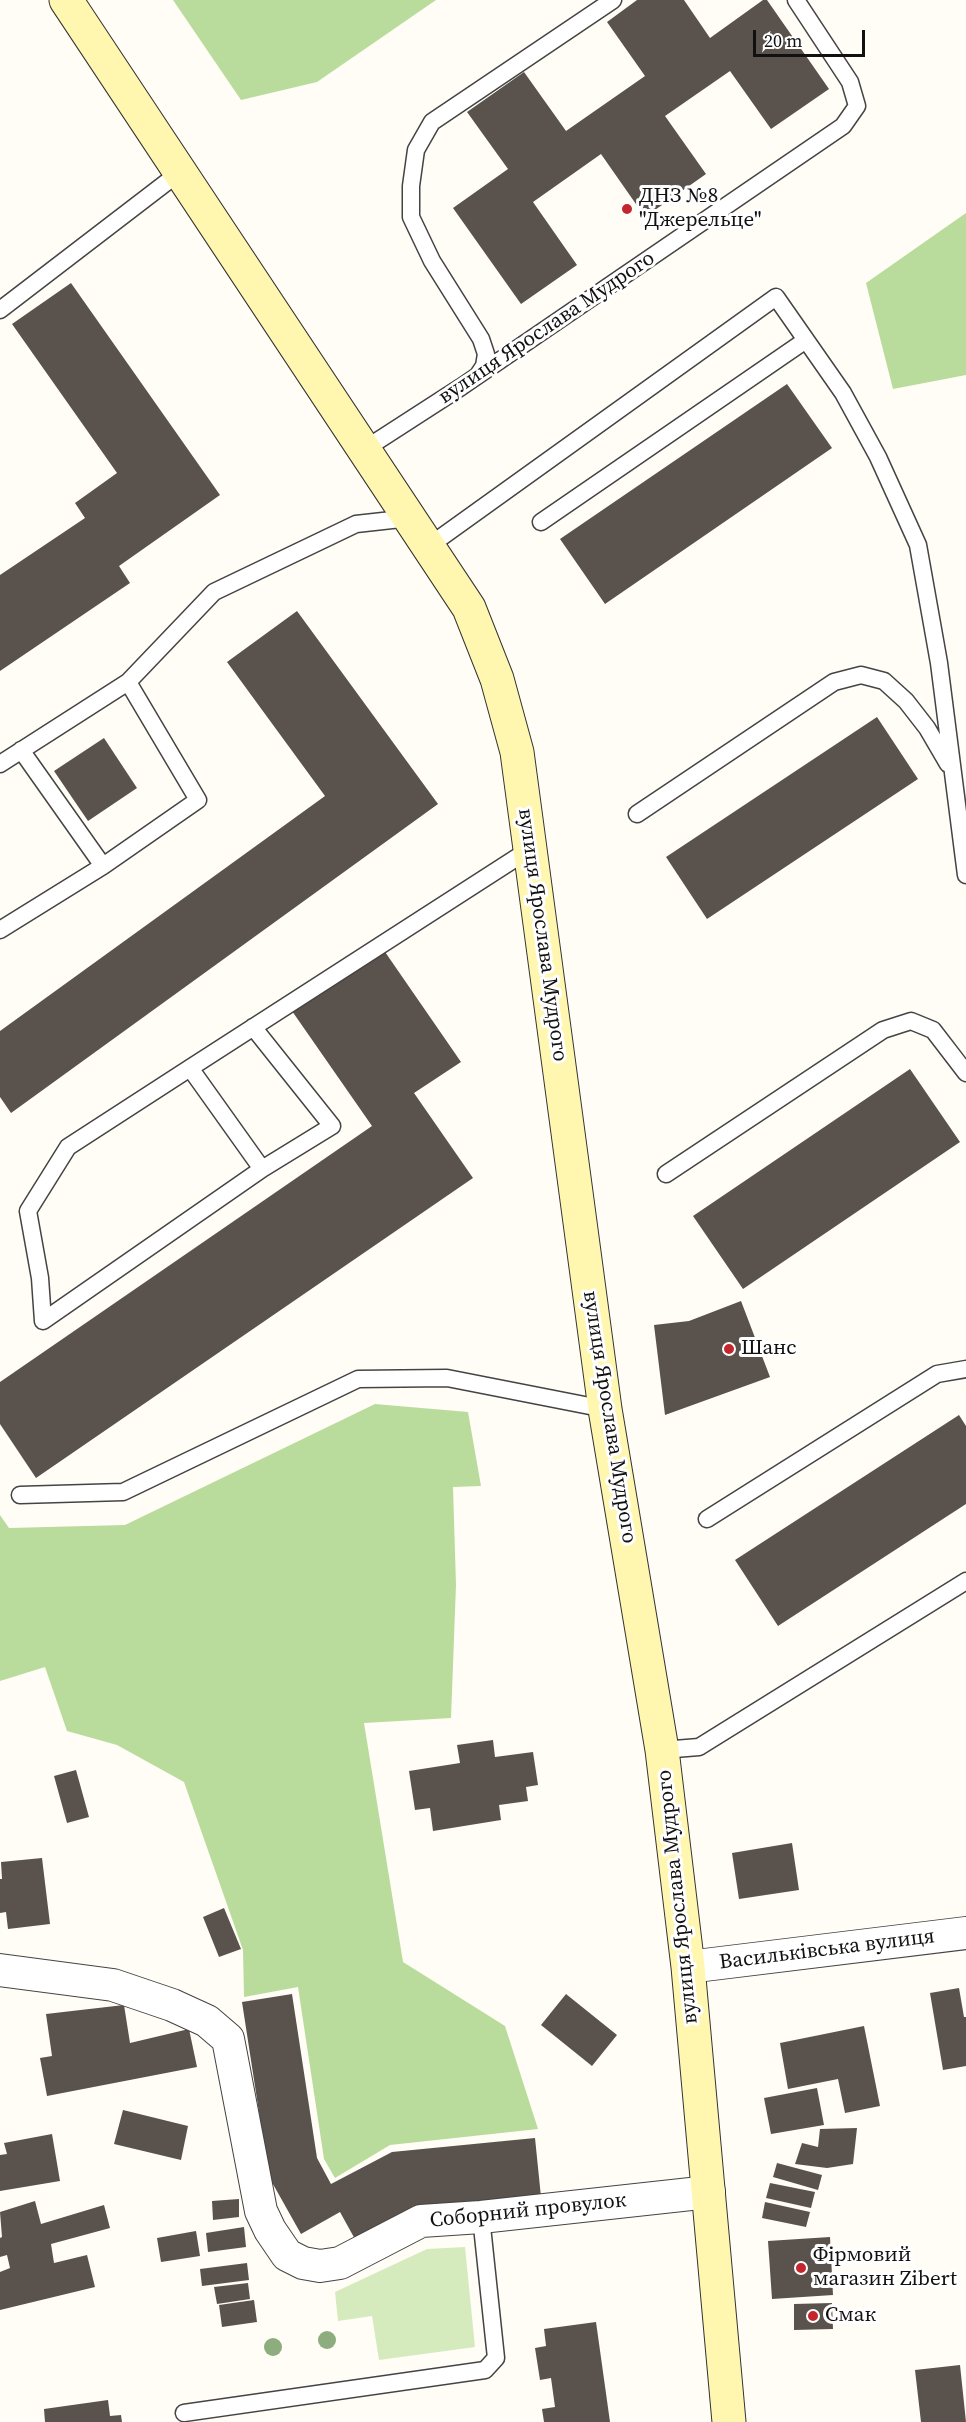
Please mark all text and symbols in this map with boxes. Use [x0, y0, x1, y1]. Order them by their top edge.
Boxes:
scale bar [756, 18, 868, 56]
text: 20 m [764, 28, 802, 53]
place label: ДНЗ №8 "Джерельце" [639, 184, 761, 234]
marker: ДНЗ №8 "Джерельце" [620, 202, 634, 216]
street label: вулиця Ярослава Мудрого [434, 246, 660, 410]
street label: вулиця Ярослава Мудрого [512, 807, 572, 1063]
street label: вулиця Ярослава Мудрого [577, 1289, 641, 1545]
place label: Шанс [741, 1336, 796, 1362]
marker: Шанс [722, 1342, 736, 1356]
street label: вулиця Ярослава Мудрого [652, 1769, 704, 2025]
street label: Васильківська вулиця [718, 1924, 936, 1976]
street label: Соборний провулок [429, 2188, 627, 2234]
place label: Фірмовий магазин Zibert [813, 2243, 957, 2293]
marker: Фірмовий магазин Zibert [794, 2261, 808, 2275]
place label: Смак [825, 2303, 876, 2329]
marker: Смак [806, 2309, 820, 2323]

